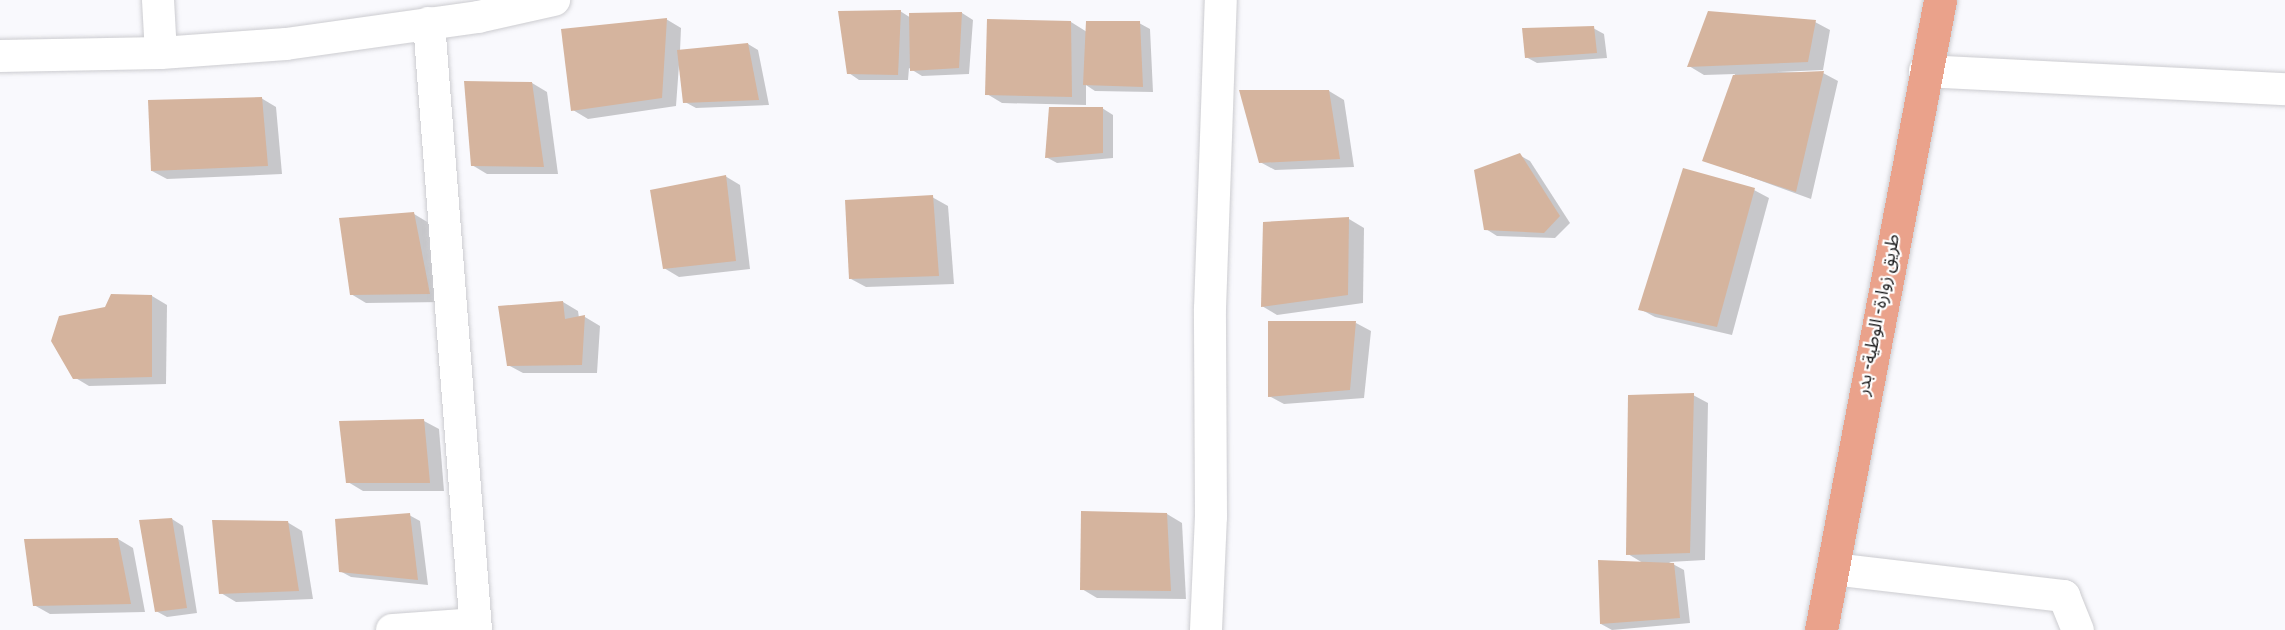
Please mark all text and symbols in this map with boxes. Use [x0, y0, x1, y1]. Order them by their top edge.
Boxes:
street label: طريق زوارة- الوطية- بدر [1854, 232, 1906, 398]

